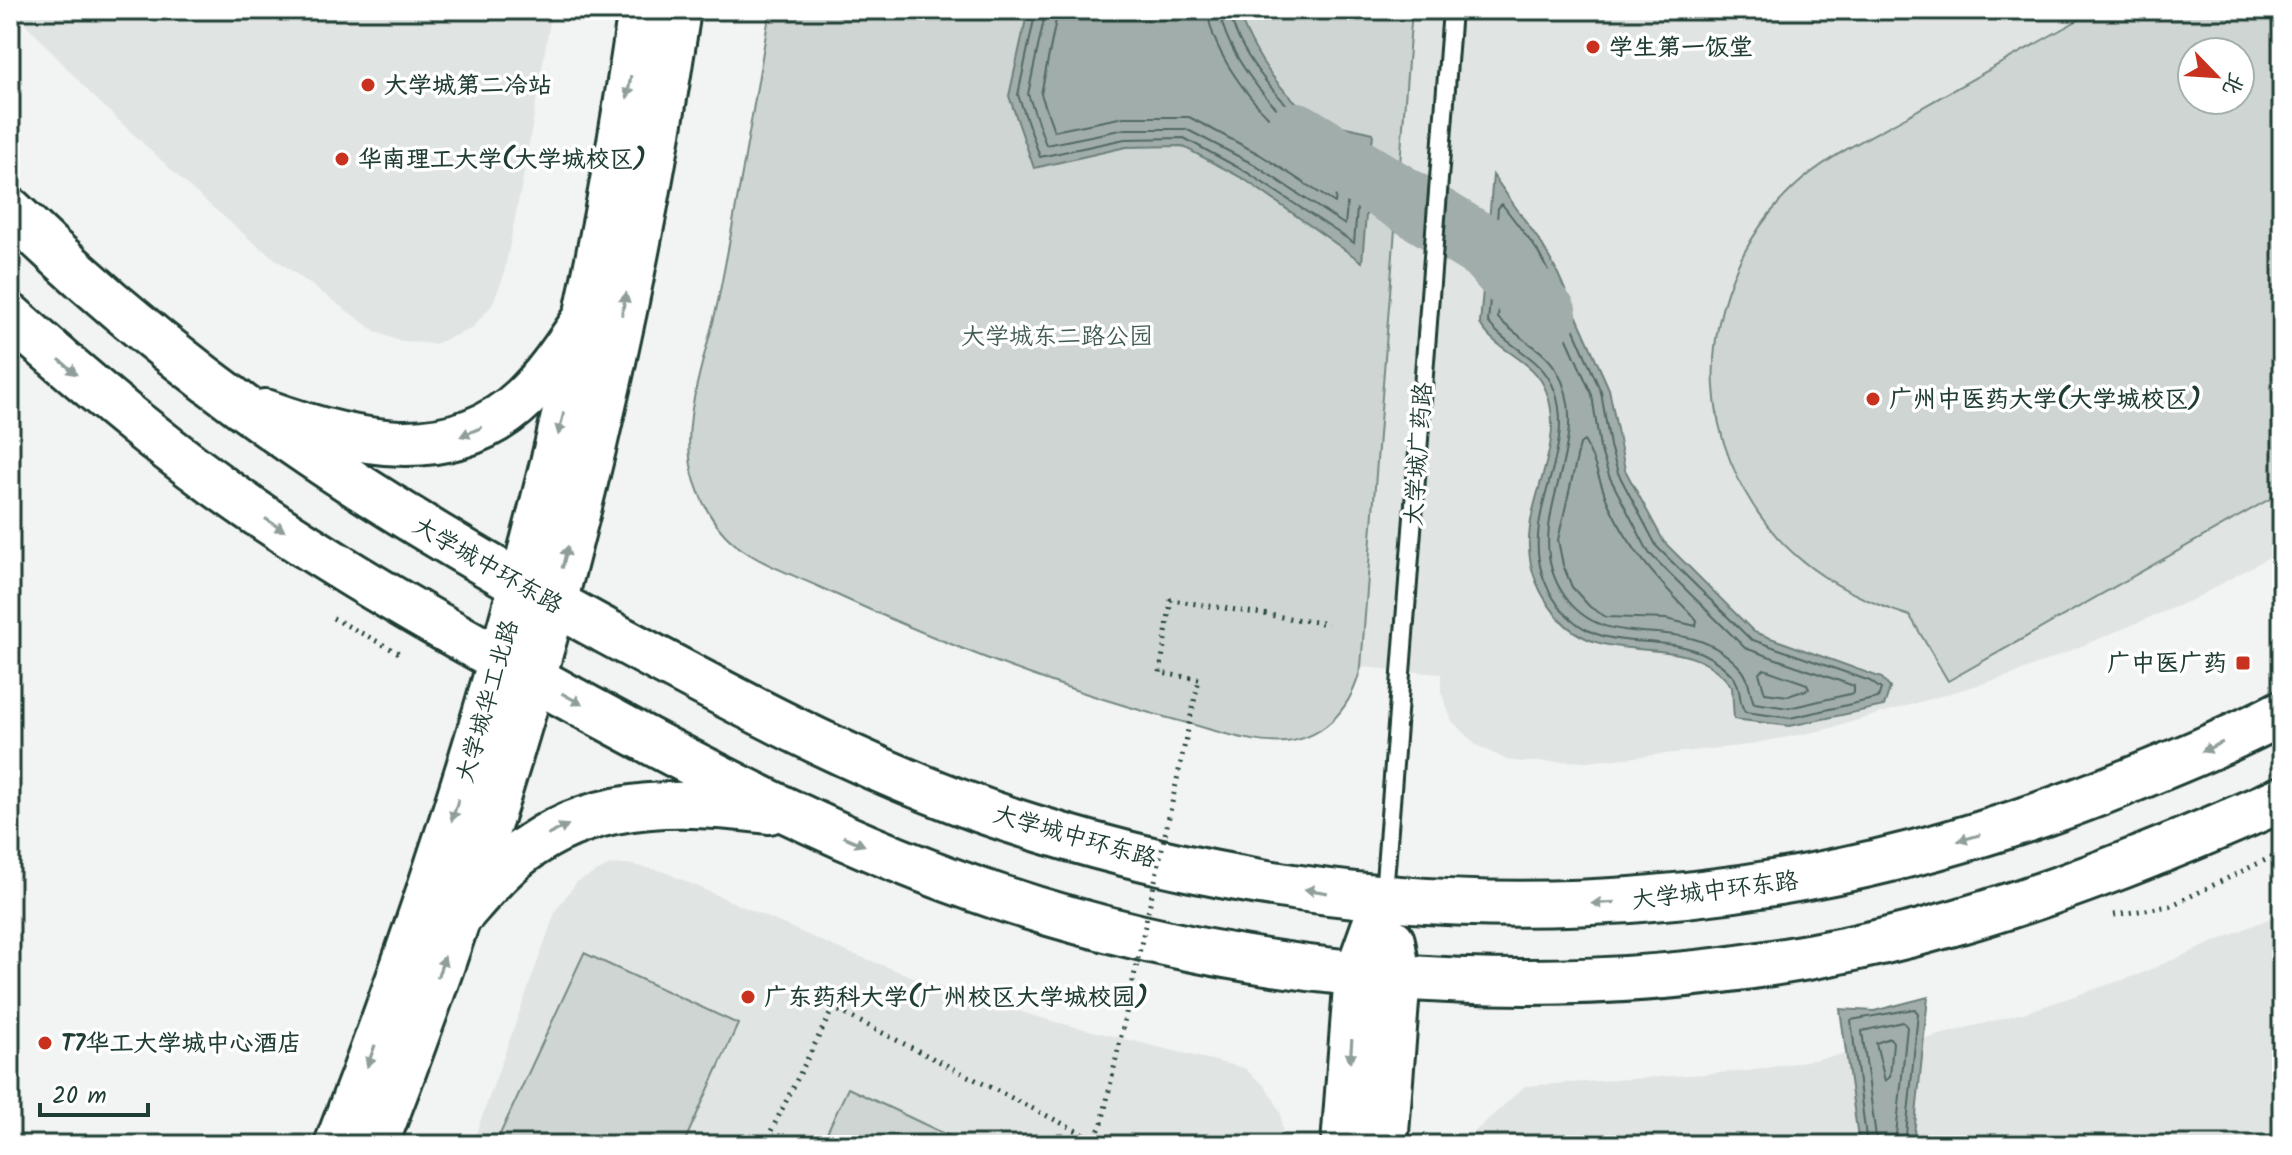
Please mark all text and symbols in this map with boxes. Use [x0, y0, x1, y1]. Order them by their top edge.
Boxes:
place label: 学生第一饭堂 [1609, 29, 1753, 68]
north arrow [2176, 36, 2256, 116]
marker: 学生第一饭堂 [1584, 38, 1602, 56]
text: 北 [2211, 66, 2252, 101]
place label: 大学城第二冷站 [384, 67, 552, 106]
one-way arrow [623, 75, 635, 100]
marker: 大学城第二冷站 [359, 76, 377, 94]
place label: 华南理工大学(大学城校区) [358, 141, 646, 180]
marker: 华南理工大学(大学城校区) [333, 150, 351, 168]
one-way arrow [618, 291, 630, 316]
park label: 大学城东二路公园 [961, 318, 1153, 357]
one-way arrow [59, 358, 78, 376]
street label: 大学城广药路 [1395, 381, 1444, 527]
place label: 广州中医药大学(大学城校区) [1889, 381, 2201, 420]
marker: 广州中医药大学(大学城校区) [1864, 390, 1882, 408]
one-way arrow [555, 412, 567, 437]
one-way arrow [459, 426, 483, 439]
street label: 大学城中环东路 [405, 507, 570, 625]
one-way arrow [264, 518, 285, 533]
one-way arrow [559, 545, 571, 570]
street label: 大学城华工北路 [447, 615, 530, 788]
place label: 广中医广药 [2107, 645, 2227, 684]
marker: 广中医广药 [2234, 654, 2252, 672]
one-way arrow [560, 692, 583, 706]
one-way arrow [2200, 740, 2223, 753]
street label: 大学城中环东路 [988, 796, 1161, 879]
one-way arrow [448, 798, 461, 822]
one-way arrow [547, 824, 570, 837]
one-way arrow [1956, 832, 1980, 845]
one-way arrow [842, 835, 866, 848]
street label: 大学城中环东路 [1629, 862, 1801, 921]
one-way arrow [1303, 884, 1328, 897]
one-way arrow [1590, 896, 1615, 909]
one-way arrow [435, 955, 448, 979]
place label: 广东药科大学(广州校区大学城校园) [764, 979, 1148, 1018]
marker: 广东药科大学(广州校区大学城校园) [739, 988, 757, 1006]
place label: T7华工大学城中心酒店 [61, 1025, 301, 1064]
marker: T7华工大学城中心酒店 [36, 1034, 54, 1052]
one-way arrow [1344, 1039, 1357, 1064]
one-way arrow [364, 1044, 377, 1068]
scale bar [40, 1067, 148, 1117]
text: 20 m [52, 1077, 107, 1116]

